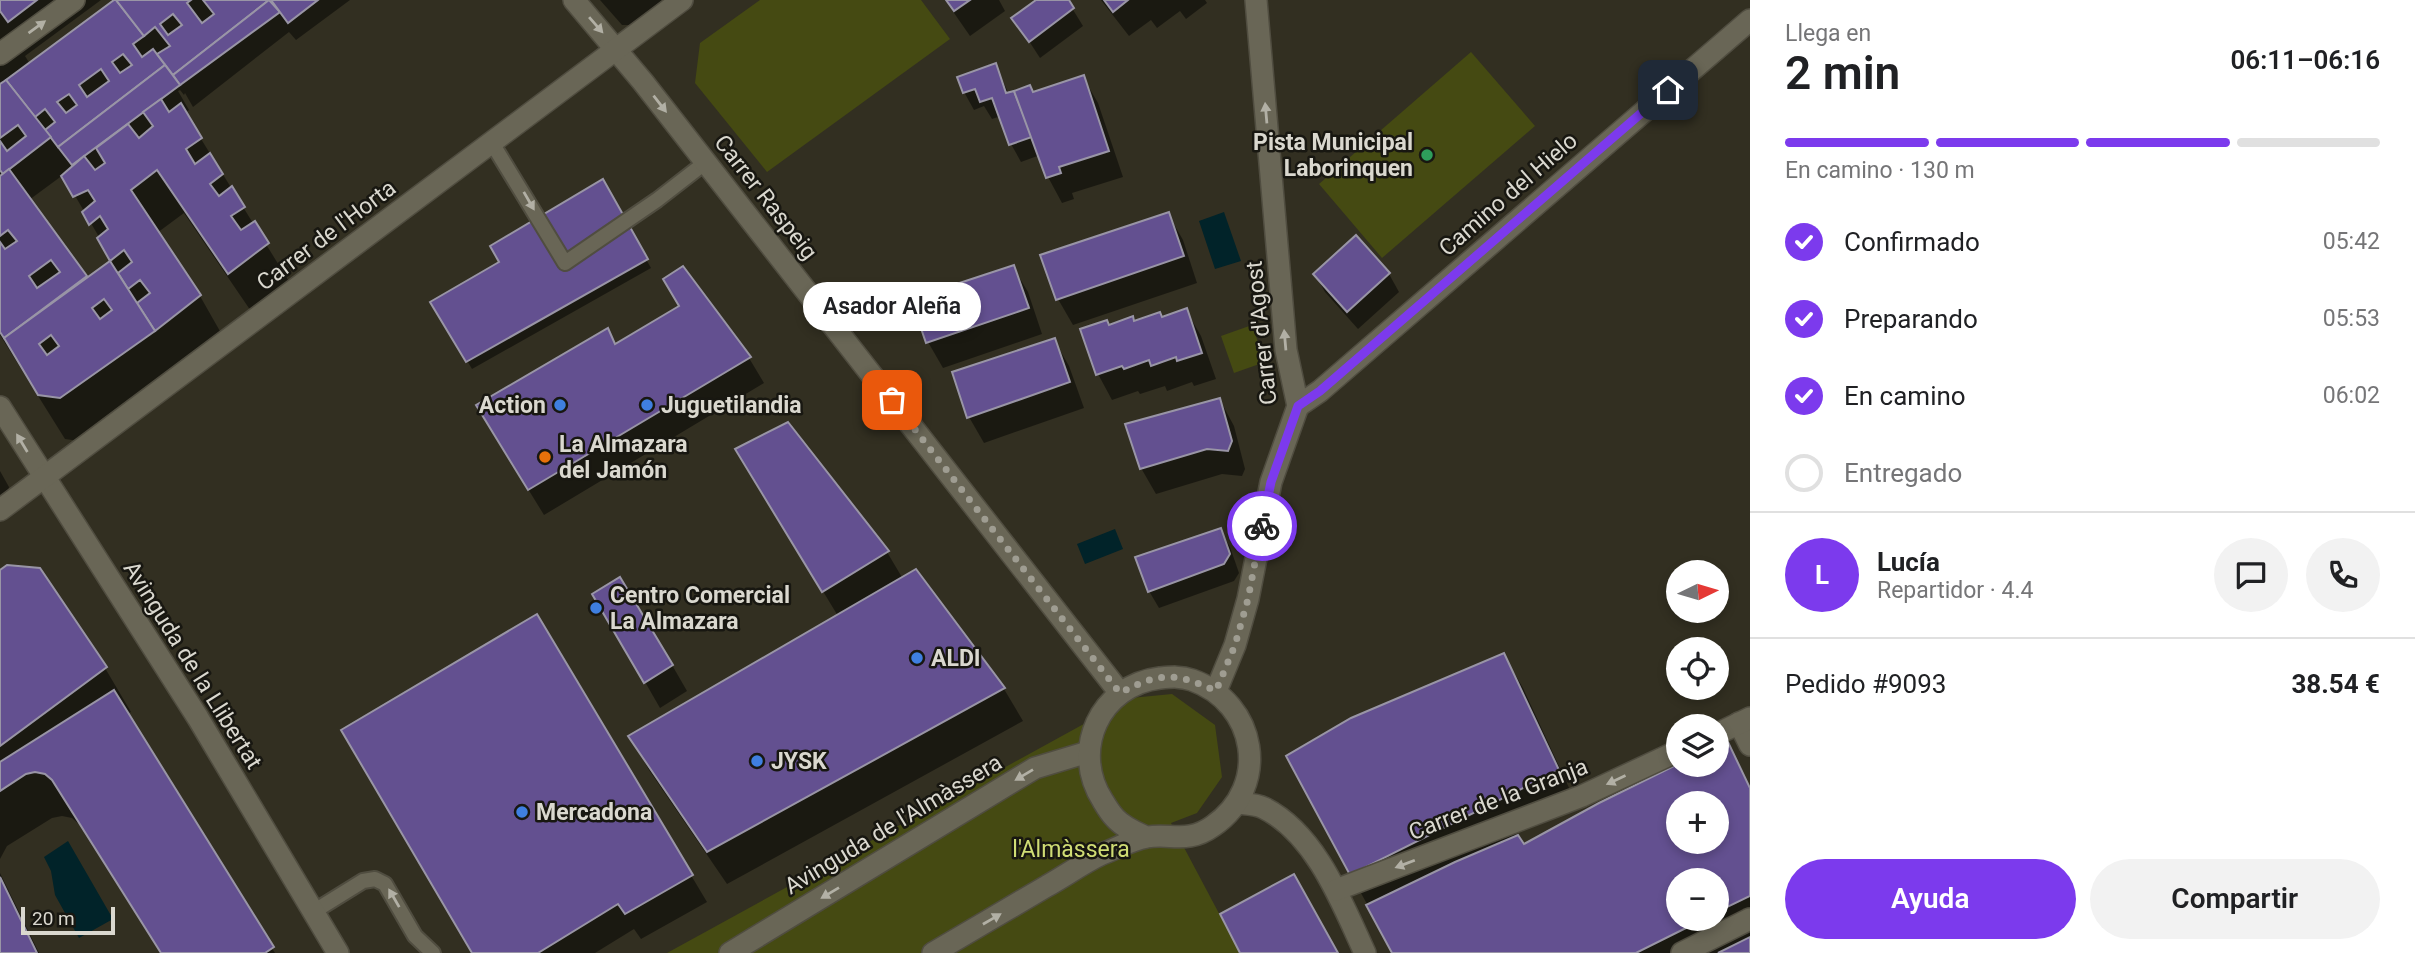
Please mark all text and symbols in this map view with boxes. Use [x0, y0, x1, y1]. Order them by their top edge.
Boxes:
one-way arrow [588, 16, 604, 34]
one-way arrow [28, 20, 46, 34]
text: Llega en [1785, 20, 1871, 47]
text: 06:11–06:16 [2230, 45, 2380, 75]
text: 2 min [1785, 46, 1900, 100]
pin [1638, 60, 1698, 120]
icon: home [1649, 71, 1687, 109]
one-way arrow [652, 94, 667, 112]
one-way arrow [1260, 102, 1271, 124]
street label: Camino del Hielo [1434, 127, 1583, 262]
place label: Pista Municipal Laborinquen [1253, 129, 1413, 182]
street label: Carrer Raspeig [709, 130, 823, 265]
marker: Pista Municipal Laborinquen [1419, 147, 1435, 163]
text: En camino · 130 m [1785, 157, 1975, 184]
street label: Carrer de l'Horta [252, 174, 401, 296]
one-way arrow [522, 192, 535, 211]
icon: check [1785, 223, 1823, 261]
text: Confirmado [1844, 227, 1980, 257]
text: 05:42 [2323, 228, 2380, 255]
street label: Carrer d'Agost [1241, 260, 1282, 406]
callout: Asador Aleña [803, 281, 981, 330]
text: Asador Aleña [823, 293, 961, 320]
icon: check [1785, 300, 1823, 338]
text: Preparando [1844, 304, 1978, 334]
text: 05:53 [2323, 305, 2380, 332]
one-way arrow [1279, 328, 1290, 350]
pin [862, 370, 922, 430]
icon: check [1785, 377, 1823, 415]
icon: bag [873, 381, 911, 419]
text: En camino [1844, 381, 1966, 411]
text: 06:02 [2323, 382, 2380, 409]
place label: Action [479, 392, 546, 419]
place label: Juguetilandia [661, 392, 802, 419]
marker: Action [552, 397, 568, 413]
marker: Juguetilandia [639, 397, 655, 413]
place label: La Almazara del Jamón [559, 431, 688, 484]
one-way arrow [16, 433, 29, 453]
marker: La Almazara del Jamón [537, 449, 553, 465]
text: Entregado [1844, 458, 1962, 488]
courier [1227, 491, 1297, 561]
icon: bike [1243, 507, 1281, 545]
button: chat [2214, 538, 2288, 612]
button: phone [2306, 538, 2380, 612]
text: Lucía [1877, 547, 1940, 577]
street label: Avinguda de la Llibertat [118, 556, 268, 774]
north arrow [1666, 560, 1729, 623]
map controls [1666, 560, 1729, 931]
text: L [1815, 560, 1829, 590]
text: Repartidor · 4.4 [1877, 577, 2034, 604]
place label: Centro Comercial La Almazara [610, 582, 790, 635]
marker: Centro Comercial La Almazara [588, 600, 604, 616]
button: locate [1666, 637, 1729, 700]
place label: ALDI [931, 645, 981, 672]
marker: ALDI [909, 650, 925, 666]
text: Pedido #9093 [1785, 669, 1946, 699]
text: 38.54 € [2291, 669, 2380, 699]
button: layers [1666, 714, 1729, 777]
place label: JYSK [771, 748, 827, 775]
street label: Avinguda de l'Almàssera [780, 749, 1007, 900]
marker: JYSK [749, 753, 765, 769]
street label: Carrer de la Granja [1405, 753, 1591, 846]
one-way arrow [1015, 769, 1034, 781]
one-way arrow [1606, 774, 1626, 786]
button: + [1666, 791, 1729, 854]
place label: Mercadona [536, 799, 652, 826]
marker: Mercadona [514, 804, 530, 820]
park label: l'Almàssera [1012, 836, 1130, 863]
one-way arrow [1394, 858, 1415, 869]
button: Ayuda [1785, 859, 2076, 939]
button: Compartir [2090, 859, 2380, 939]
button: − [1666, 868, 1729, 931]
one-way arrow [820, 886, 839, 899]
one-way arrow [387, 889, 400, 908]
scale bar [21, 904, 116, 936]
text: 20 m [32, 907, 75, 930]
one-way arrow [982, 912, 1001, 925]

